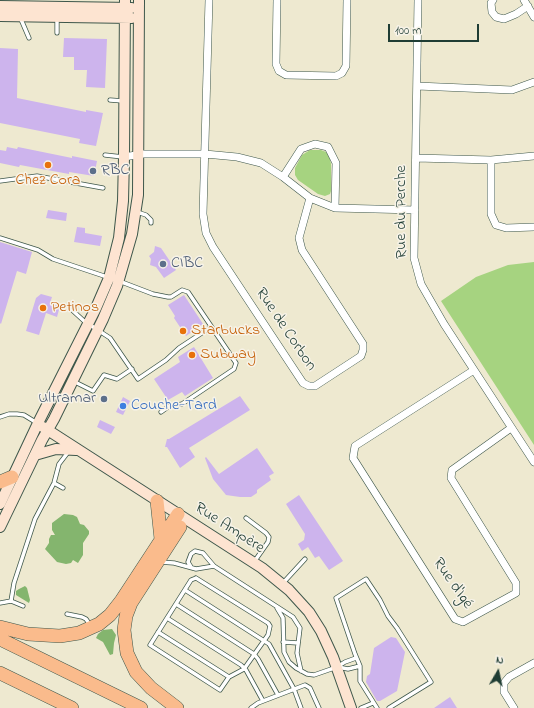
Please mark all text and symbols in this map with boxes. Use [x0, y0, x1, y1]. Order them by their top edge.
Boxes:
scale bar [390, 16, 481, 42]
text: 100 m [395, 22, 422, 40]
marker: Chez Cora [43, 160, 53, 170]
place label: RBC [101, 161, 129, 181]
street label: Rue du Perche [392, 165, 412, 259]
marker: RBC [88, 166, 98, 176]
place label: Chez Cora [16, 171, 80, 191]
place label: CIBC [171, 254, 203, 274]
marker: CIBC [158, 259, 168, 269]
street label: Rue de Corbon [250, 285, 320, 375]
place label: Petinos [51, 298, 99, 318]
marker: Petinos [38, 303, 48, 313]
place label: Starbucks [191, 321, 260, 341]
marker: Starbucks [178, 326, 188, 336]
place label: Subway [200, 345, 256, 365]
marker: Subway [187, 350, 197, 360]
place label: Ultramar [38, 389, 96, 409]
marker: Ultramar [99, 394, 109, 404]
place label: Couche-Tard [131, 396, 217, 416]
marker: Couche-Tard [118, 401, 128, 411]
street label: Rue Ampère [190, 499, 268, 559]
street label: Rue d'Igé [428, 555, 476, 613]
north arrow [478, 652, 518, 692]
text: N [495, 652, 505, 669]

